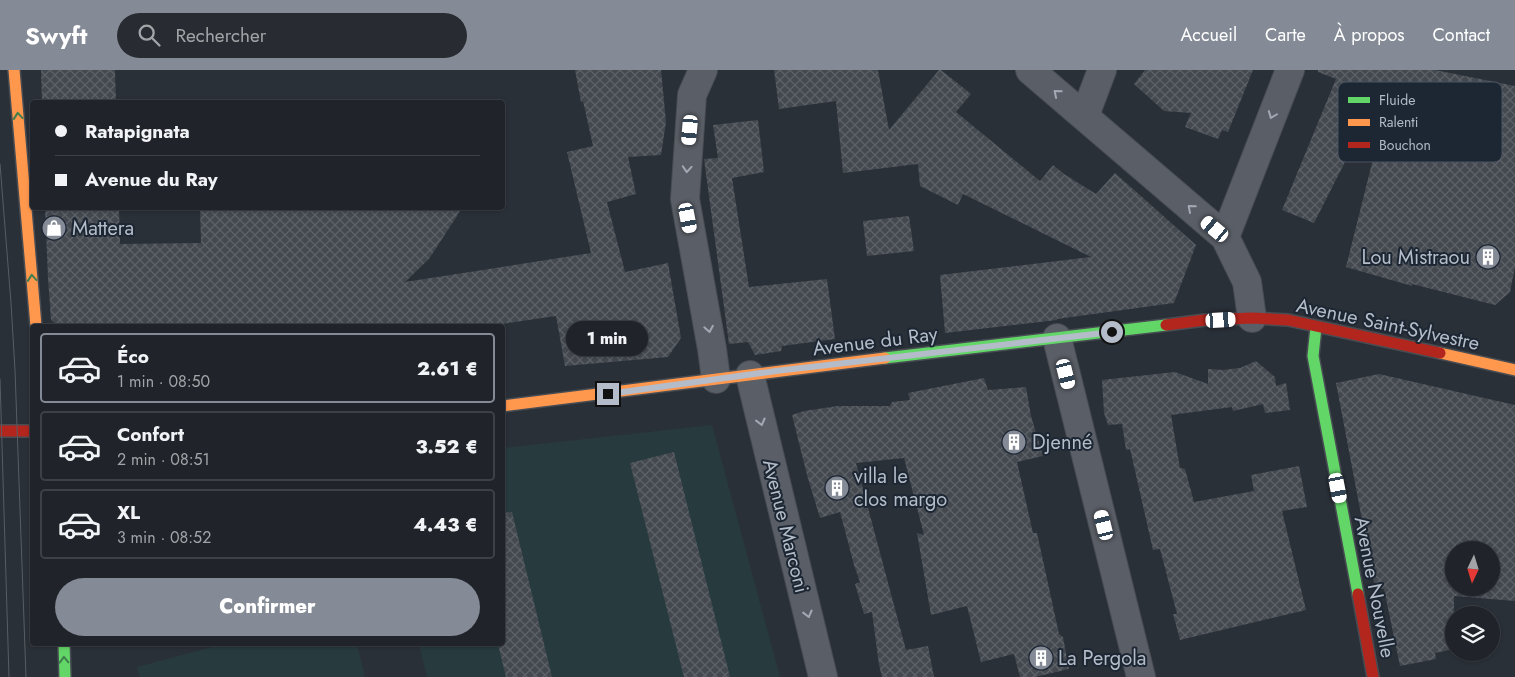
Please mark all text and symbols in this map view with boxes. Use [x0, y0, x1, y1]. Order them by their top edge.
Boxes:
search box [117, 13, 467, 58]
text: Swyft [25, 18, 87, 53]
icon: search [135, 21, 163, 49]
text: Rechercher [175, 22, 266, 49]
text: Accueil [1180, 22, 1237, 48]
text: Carte [1265, 22, 1306, 48]
text: À propos [1334, 22, 1404, 48]
text: Contact [1432, 22, 1490, 48]
legend [1338, 82, 1502, 162]
one-way arrow [1054, 90, 1063, 98]
text: Fluide [1379, 90, 1415, 110]
one-way arrow [12, 111, 23, 119]
one-way arrow [1268, 111, 1278, 119]
text: Ralenti [1379, 112, 1418, 132]
car [681, 114, 698, 146]
text: Ratapignata [85, 118, 190, 145]
text: Bouchon [1379, 135, 1431, 155]
one-way arrow [681, 165, 692, 173]
text: Avenue du Ray [85, 166, 218, 193]
car [677, 202, 698, 234]
one-way arrow [1188, 205, 1197, 214]
place label: Mattera [72, 214, 134, 243]
car [1198, 214, 1231, 244]
shop icon: Mattera [41, 215, 67, 241]
place label: Lou Mistraou [1361, 243, 1470, 272]
building icon: Lou Mistraou [1475, 244, 1501, 270]
one-way arrow [26, 273, 37, 281]
street label: Avenue Saint-Sylvestre [1294, 291, 1482, 358]
car [1205, 312, 1236, 328]
street label: Avenue du Ray [811, 319, 939, 364]
route start [1101, 321, 1123, 343]
callout: 1 min [567, 322, 649, 356]
one-way arrow [703, 325, 713, 334]
text: 1 min [587, 327, 627, 350]
text: Éco [117, 343, 149, 370]
icon: car [57, 346, 102, 391]
text: 2.61 € [417, 355, 478, 382]
car [1055, 358, 1076, 390]
text: 1 min · 08:50 [117, 370, 210, 393]
route end [597, 383, 619, 405]
one-way arrow [755, 418, 766, 427]
text: Confort [117, 421, 184, 448]
icon: car [57, 424, 102, 469]
place label: Djenné [1032, 428, 1092, 457]
building icon: Djenné [1001, 429, 1027, 455]
text: 3.52 € [416, 433, 478, 460]
text: 2 min · 08:51 [117, 448, 210, 471]
street label: Avenue Marconi [755, 456, 816, 596]
place label: villa le clos margo [854, 462, 947, 514]
car [1327, 472, 1348, 504]
building icon: villa le clos margo [824, 475, 850, 501]
text: XL [117, 499, 140, 526]
icon: car [57, 502, 102, 547]
car [1093, 509, 1114, 541]
text: 4.43 € [413, 511, 478, 538]
street label: Avenue Nouvelle [1347, 514, 1402, 660]
text: 3 min · 08:52 [117, 526, 211, 549]
north arrow [1445, 541, 1500, 596]
map controls [1445, 541, 1500, 661]
button: Confirmer [55, 578, 480, 636]
button: layers [1445, 606, 1500, 661]
one-way arrow [802, 609, 813, 618]
place label: La Pergola [1058, 644, 1146, 673]
building icon: La Pergola [1028, 645, 1054, 671]
one-way arrow [59, 656, 70, 664]

